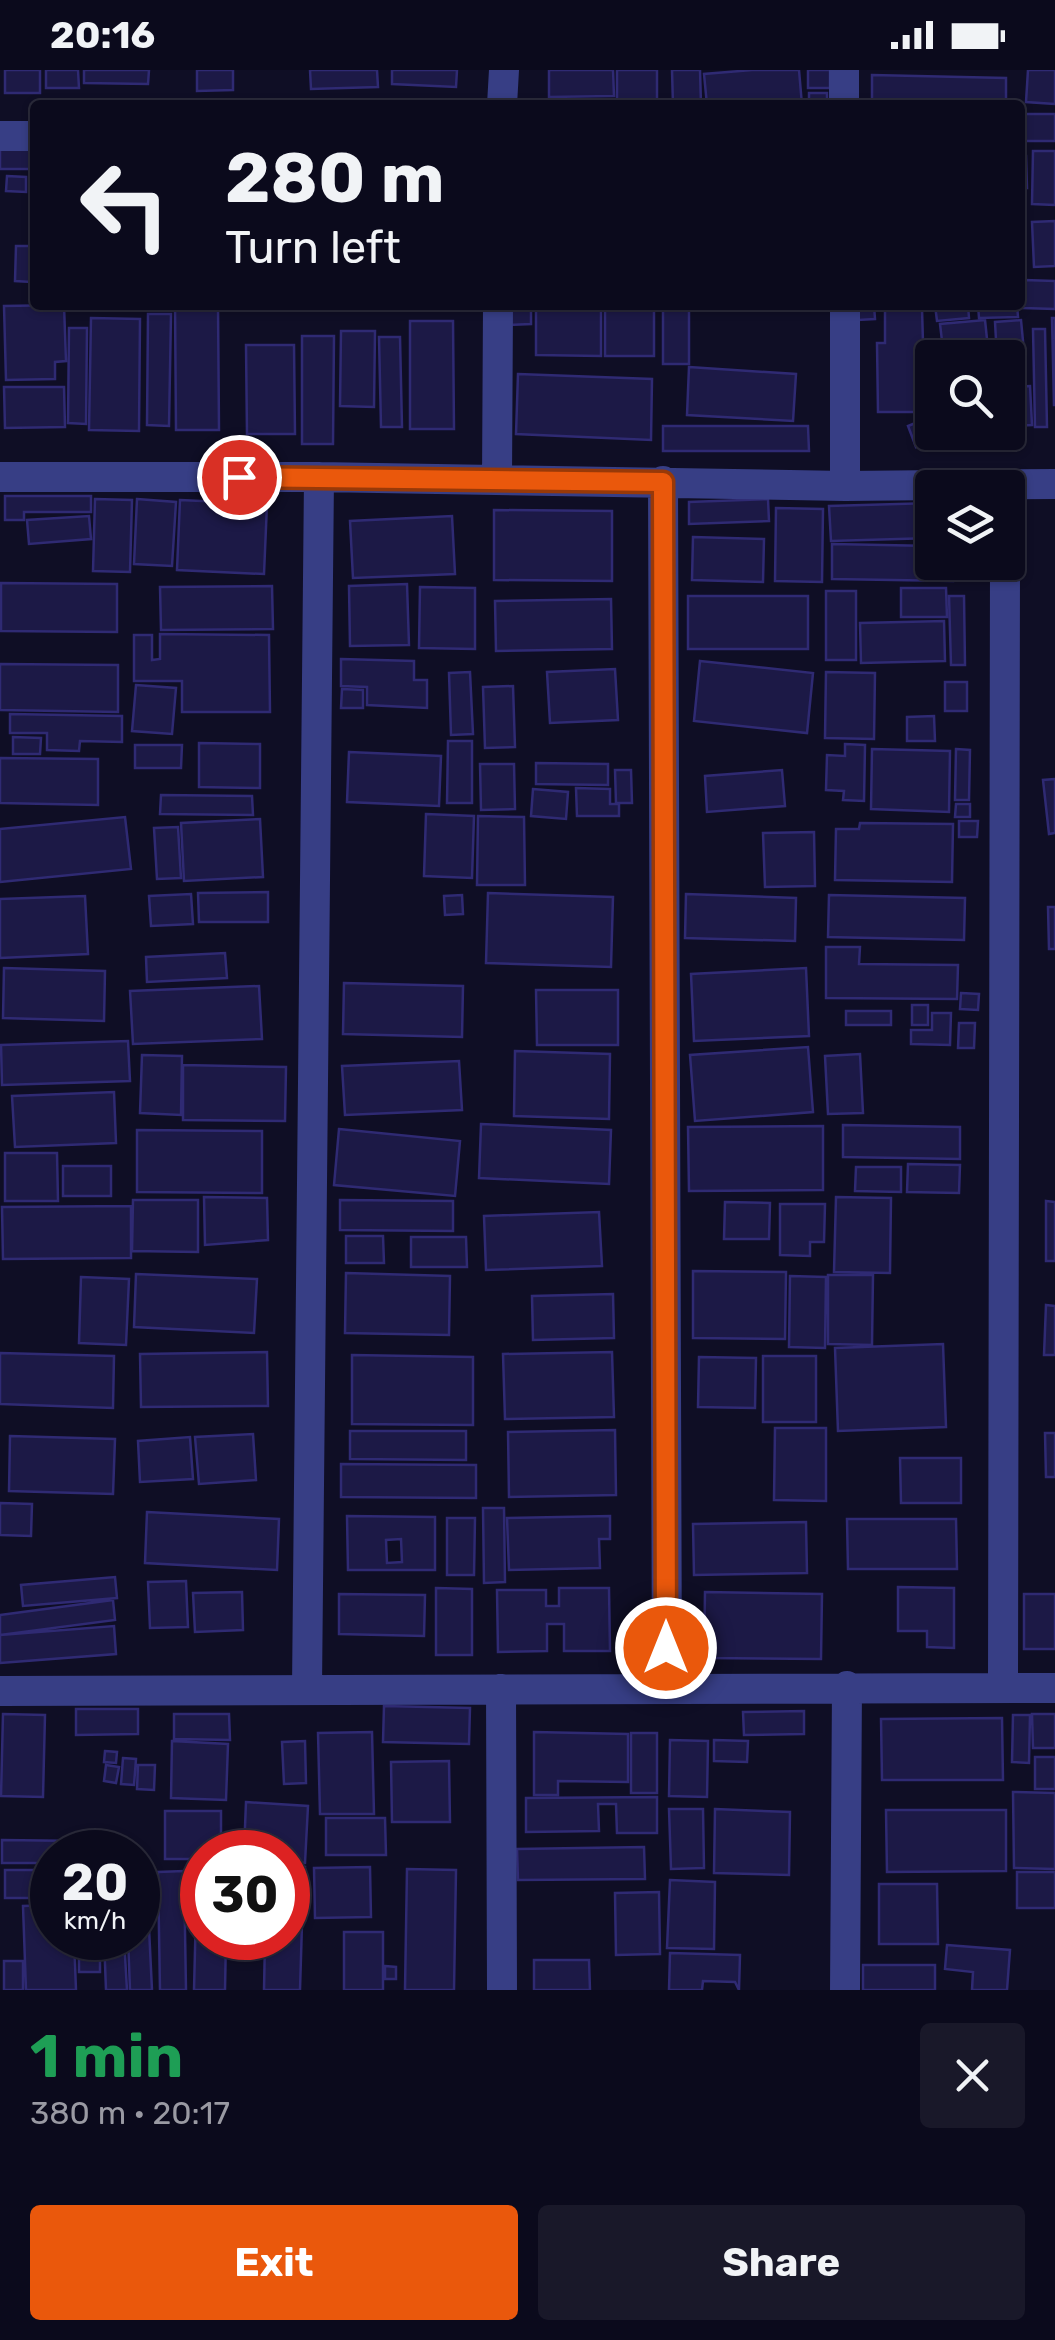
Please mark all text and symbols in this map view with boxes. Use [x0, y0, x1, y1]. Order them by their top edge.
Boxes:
text: 20:16 [50, 12, 155, 58]
text: 280 m [225, 137, 445, 220]
icon: left [60, 140, 190, 270]
text: Turn left [225, 221, 401, 274]
map controls [915, 340, 1025, 580]
button: search [915, 340, 1025, 450]
pin [197, 435, 282, 520]
icon: arrive [212, 450, 267, 505]
button: layers [915, 470, 1025, 580]
position arrow [614, 1596, 718, 1700]
speed limit sign: 30 [180, 1830, 310, 1960]
text: 20 [62, 1853, 128, 1913]
text: km/h [64, 1906, 126, 1935]
text: 1 min [30, 2021, 183, 2092]
button: close [920, 2023, 1025, 2128]
text: 380 m · 20:17 [30, 2094, 230, 2132]
button: Exit [30, 2205, 518, 2320]
button: Share [538, 2205, 1025, 2320]

